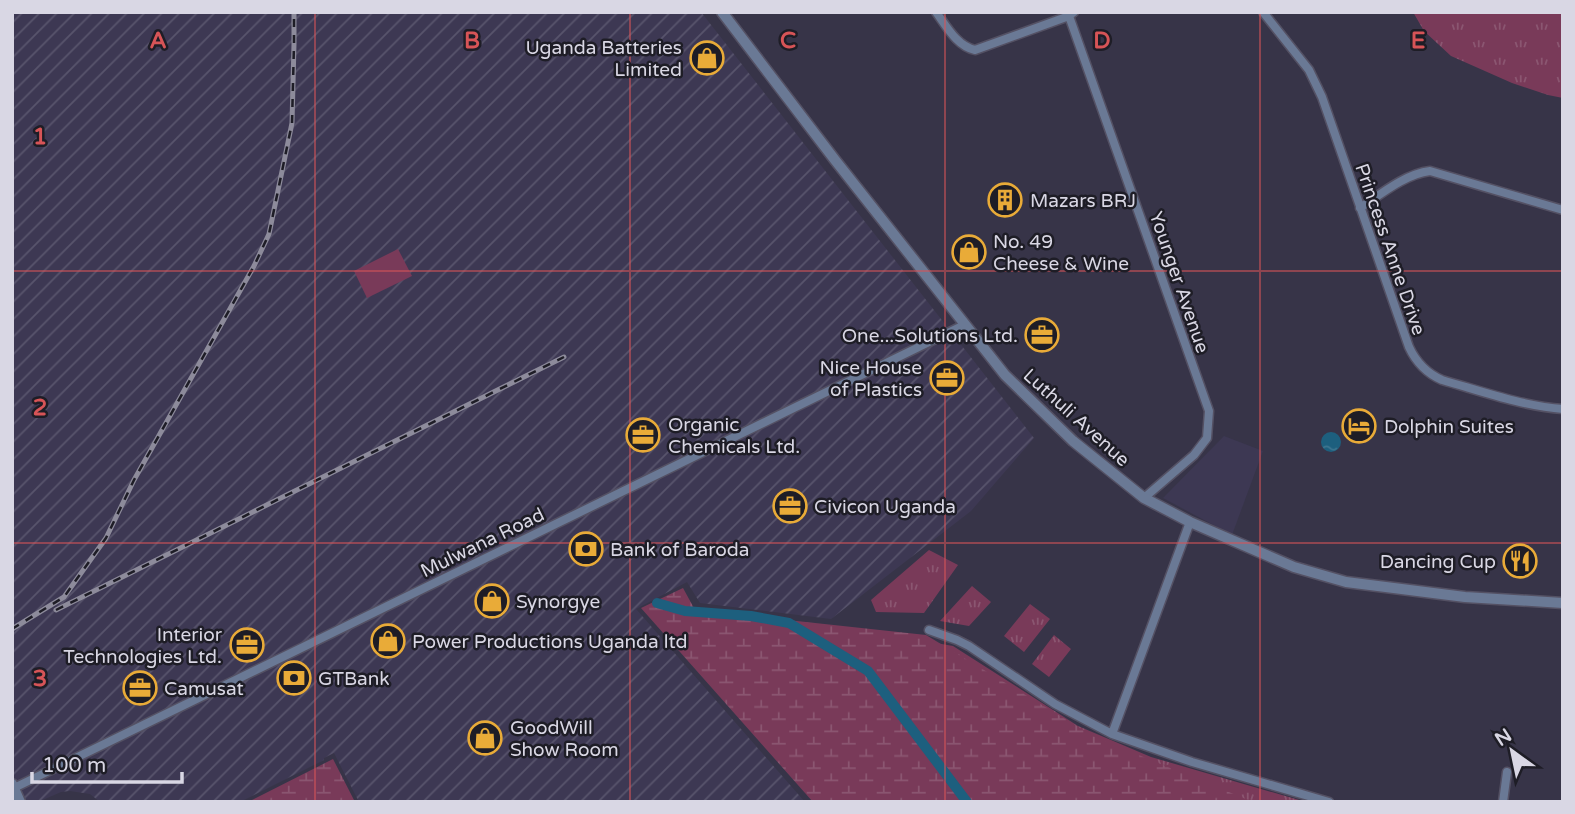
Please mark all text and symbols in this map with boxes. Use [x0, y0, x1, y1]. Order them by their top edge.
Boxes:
text: A [149, 27, 167, 55]
text: B [464, 27, 480, 55]
text: C [780, 27, 796, 55]
text: D [1093, 27, 1111, 55]
text: E [1411, 27, 1425, 55]
place label: Uganda Batteries Limited [525, 37, 682, 81]
shop icon: Uganda Batteries Limited [688, 39, 726, 77]
text: 1 [33, 123, 47, 151]
street label: Princess Anne Drive [1350, 161, 1430, 338]
building icon: Mazars BRJ [986, 181, 1024, 219]
place label: Mazars BRJ [1030, 190, 1136, 212]
street label: Younger Avenue [1145, 209, 1214, 356]
place label: No. 49 Cheese & Wine [993, 231, 1129, 275]
shop icon: No. 49 Cheese & Wine [950, 233, 988, 271]
office icon: One...Solutions Ltd. [1023, 316, 1061, 354]
place label: One...Solutions Ltd. [842, 325, 1018, 347]
place label: Nice House of Plastics [819, 357, 922, 401]
office icon: Nice House of Plastics [928, 359, 966, 397]
street label: Luthuli Avenue [1019, 364, 1134, 471]
text: 2 [33, 394, 47, 422]
hotel icon: Dolphin Suites [1340, 407, 1378, 445]
place label: Organic Chemicals Ltd. [668, 414, 800, 458]
office icon: Organic Chemicals Ltd. [624, 416, 662, 454]
place label: Dolphin Suites [1384, 416, 1514, 438]
office icon: Civicon Uganda [771, 487, 809, 525]
place label: Civicon Uganda [814, 496, 956, 518]
street label: Mulwana Road [417, 503, 548, 582]
bank icon: Bank of Baroda [567, 530, 605, 568]
place label: Bank of Baroda [610, 539, 749, 561]
restaurant icon: Dancing Cup [1501, 542, 1539, 580]
place label: Dancing Cup [1380, 551, 1496, 573]
shop icon: Synorgye [473, 582, 511, 620]
place label: Synorgye [516, 591, 600, 613]
shop icon: Power Productions Uganda ltd [369, 622, 407, 660]
place label: Interior Technologies Ltd. [63, 624, 223, 668]
office icon: Interior Technologies Ltd. [228, 626, 266, 664]
place label: Power Productions Uganda ltd [412, 631, 688, 653]
bank icon: GTBank [275, 659, 313, 697]
text: 3 [33, 665, 47, 693]
place label: GTBank [318, 668, 390, 690]
office icon: Camusat [121, 669, 159, 707]
place label: Camusat [164, 678, 244, 700]
north arrow [1477, 716, 1547, 786]
place label: GoodWill Show Room [510, 717, 619, 761]
shop icon: GoodWill Show Room [466, 719, 504, 757]
text: N [1491, 724, 1516, 751]
scale bar [32, 740, 182, 784]
text: 100 m [42, 753, 106, 778]

